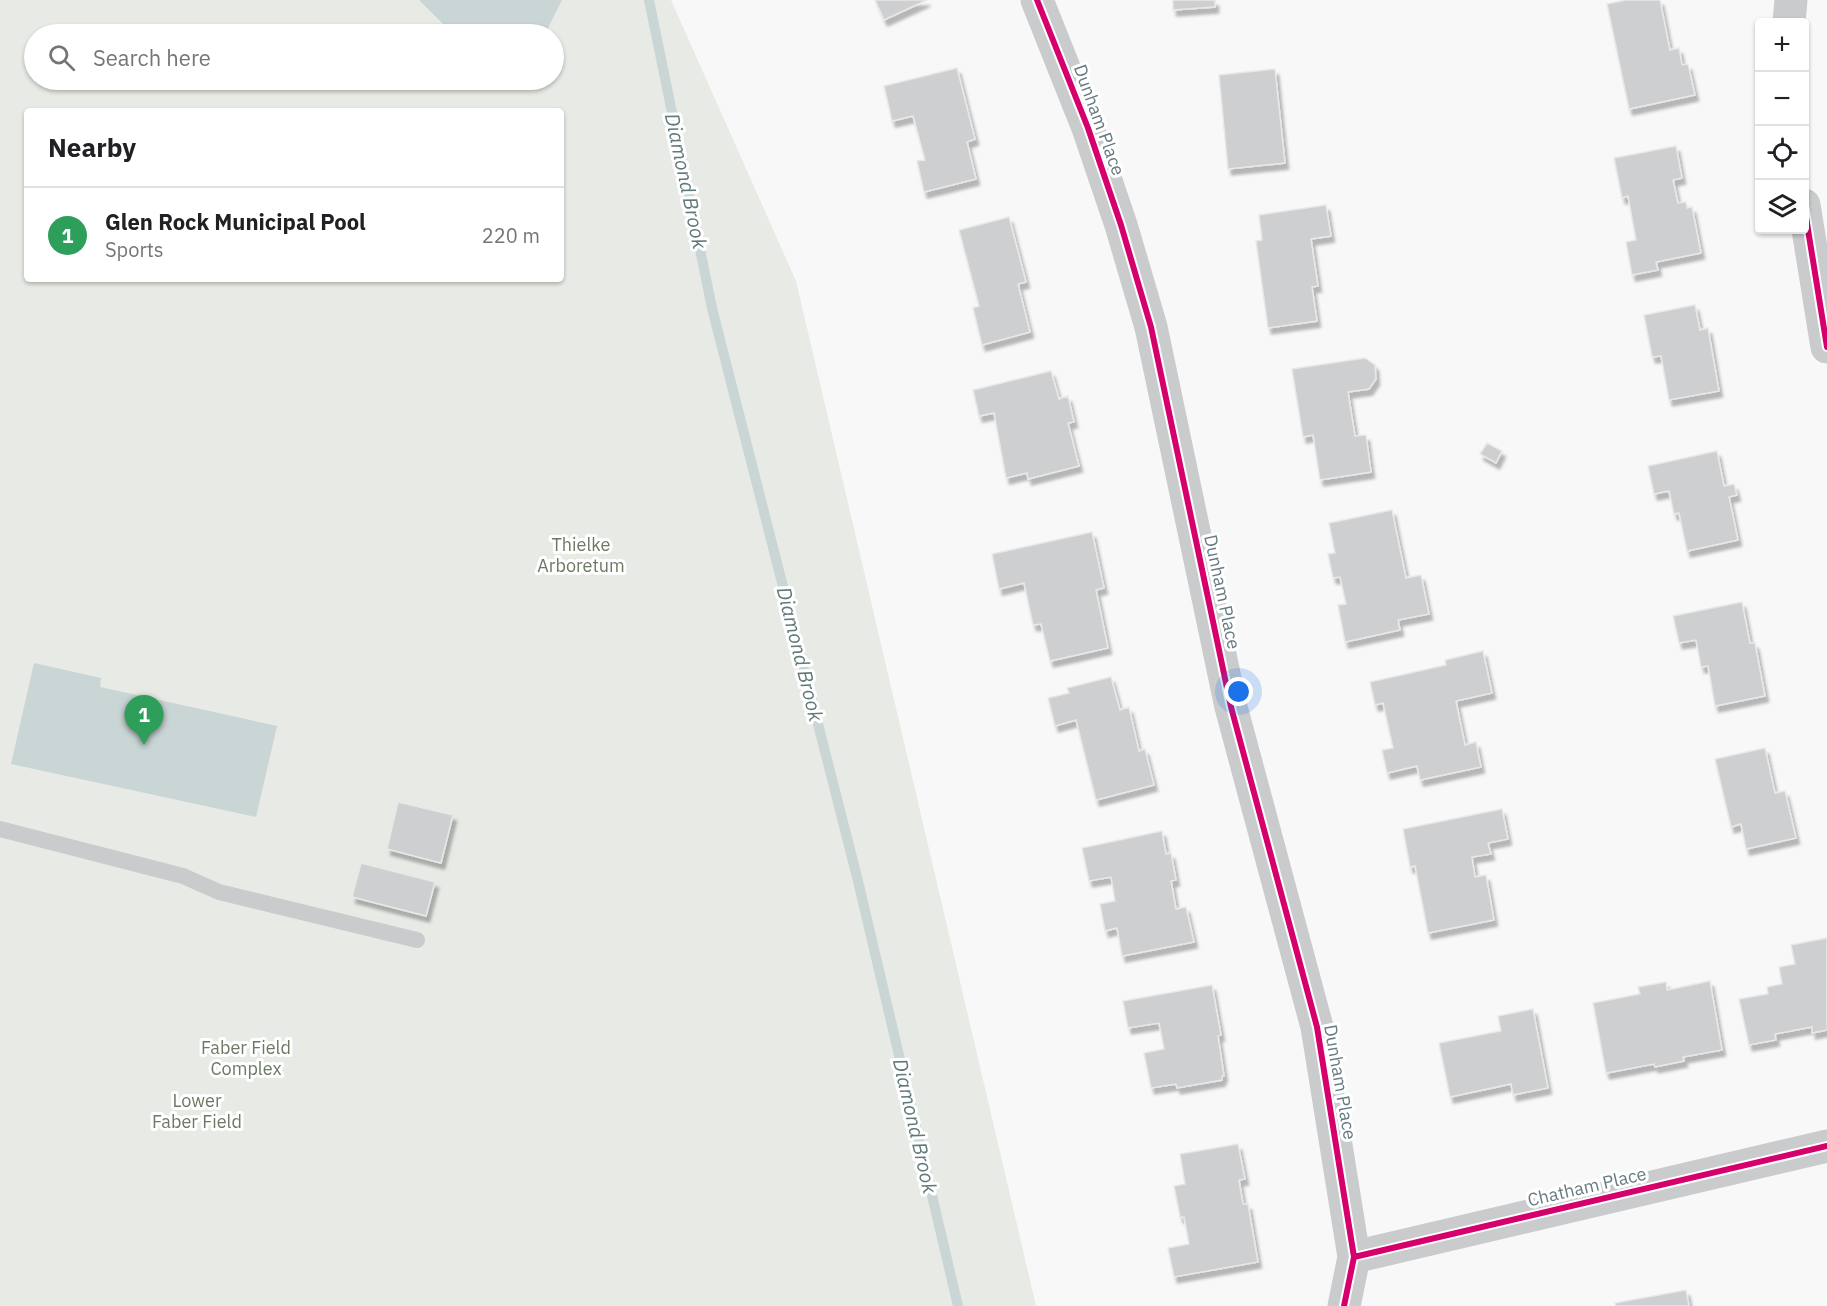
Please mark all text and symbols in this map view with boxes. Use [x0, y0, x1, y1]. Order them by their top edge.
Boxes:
map controls [1755, 18, 1809, 234]
button: + [1755, 18, 1809, 72]
search box [24, 24, 564, 90]
icon: search [45, 41, 78, 74]
text: Search here [93, 43, 211, 72]
street label: Dunham Place [1069, 61, 1130, 179]
button: − [1755, 72, 1809, 126]
water label: Diamond Brook [659, 111, 714, 252]
button: locate [1755, 126, 1809, 180]
text: Nearby [48, 130, 136, 164]
button: layers [1755, 180, 1809, 234]
text: Glen Rock Municipal Pool [105, 207, 366, 236]
text: 1 [62, 222, 74, 249]
text: 220 m [482, 222, 540, 249]
text: Sports [105, 236, 164, 263]
street label: Dunham Place [1199, 532, 1246, 651]
park label: Thielke Arboretum [537, 533, 625, 577]
water label: Diamond Brook [771, 584, 830, 725]
your location [1224, 677, 1253, 706]
pin: 1 [124, 696, 164, 745]
street label: Dunham Place [1319, 1023, 1362, 1141]
park label: Faber Field Complex [201, 1036, 291, 1080]
water label: Diamond Brook [887, 1056, 944, 1197]
park label: Lower Faber Field [152, 1089, 242, 1133]
street label: Chatham Place [1525, 1162, 1649, 1211]

